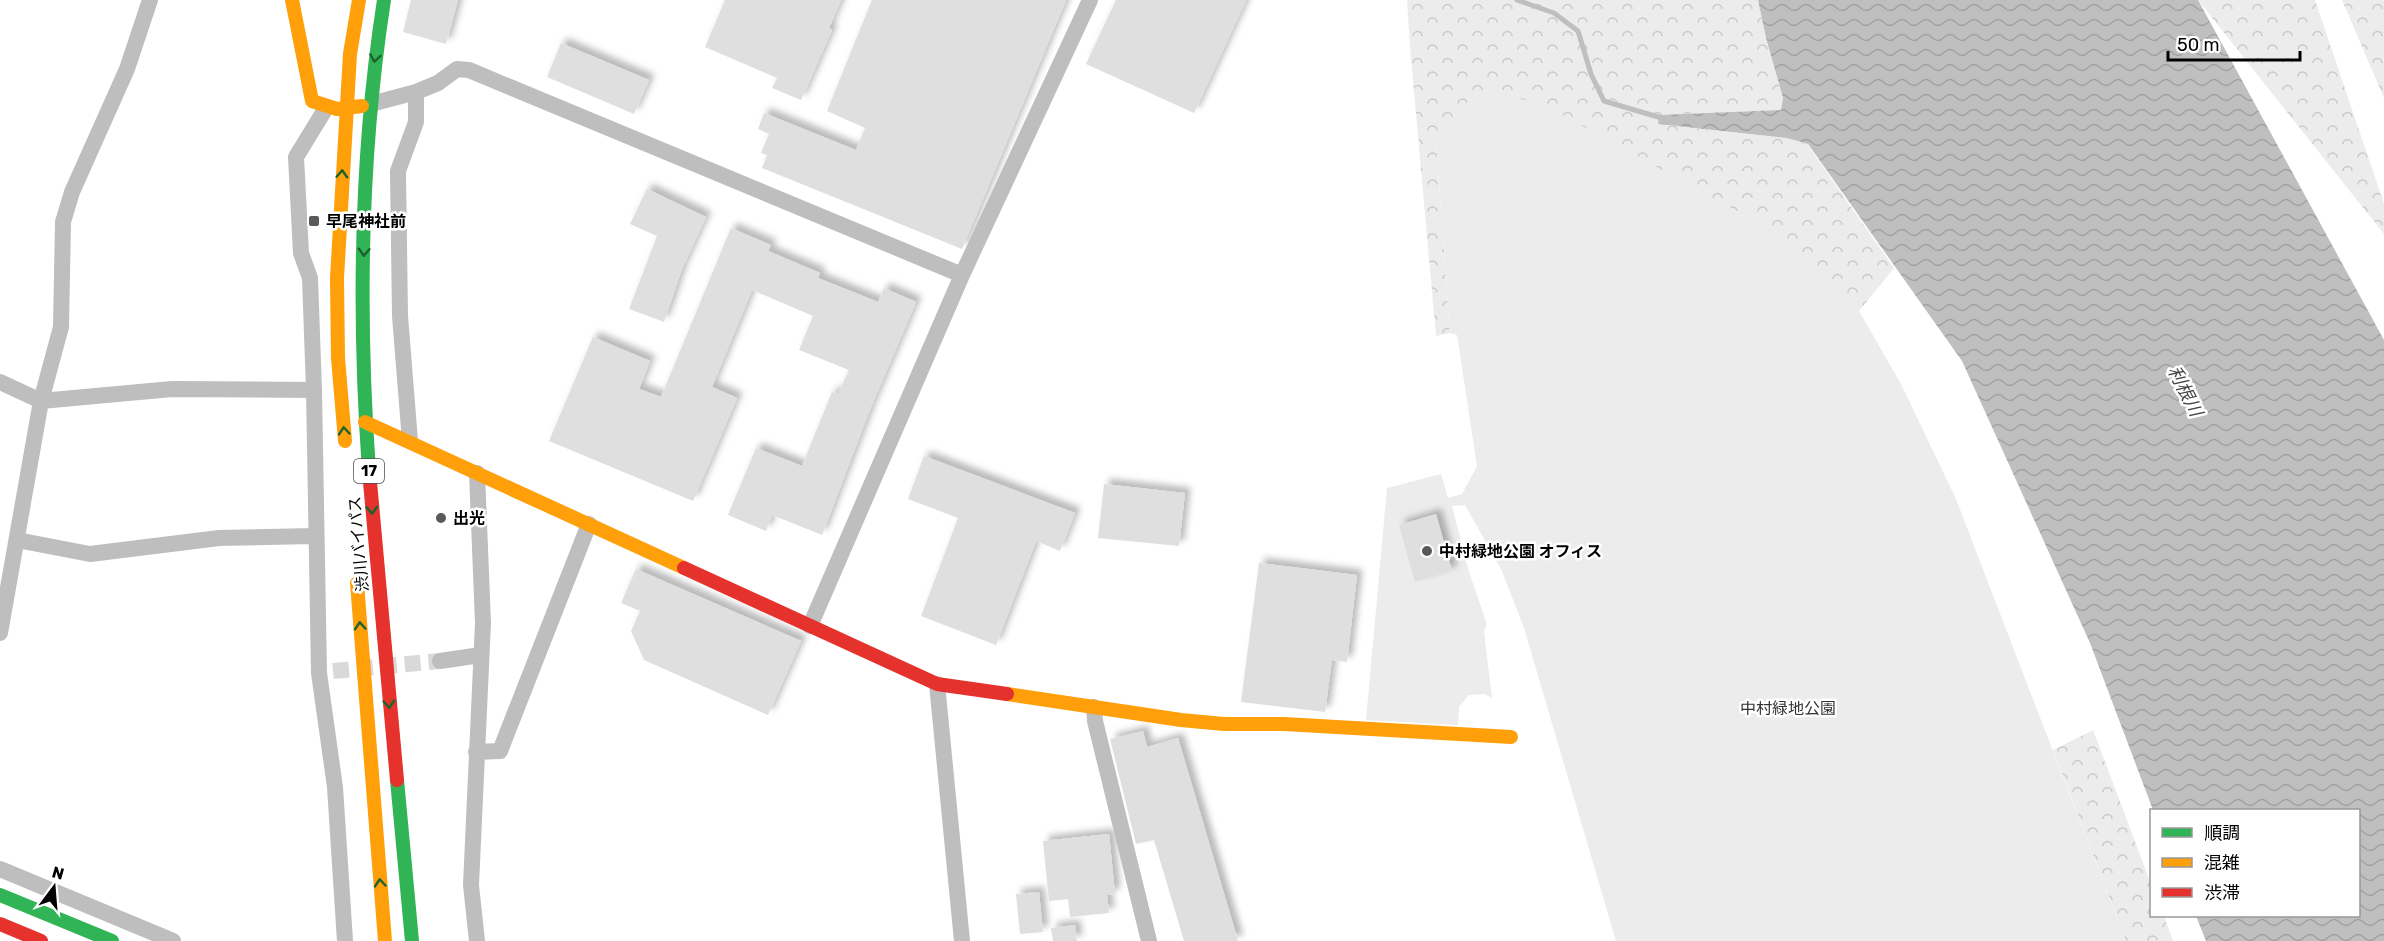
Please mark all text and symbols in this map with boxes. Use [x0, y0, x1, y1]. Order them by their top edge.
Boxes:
scale bar [2168, 24, 2300, 62]
text: 50 m [2177, 34, 2220, 56]
one-way arrow [369, 53, 381, 62]
one-way arrow [336, 169, 349, 178]
place label: 早尾神社前 [326, 212, 406, 231]
marker: 早尾神社前 [307, 214, 321, 228]
one-way arrow [357, 248, 370, 257]
water label: 利根川 [2163, 362, 2208, 422]
one-way arrow [338, 427, 351, 436]
road number: 17 [354, 459, 384, 483]
street label: 渋川バイパス [345, 495, 372, 592]
one-way arrow [365, 505, 378, 514]
place label: 出光 [453, 509, 485, 528]
marker: 出光 [434, 511, 448, 525]
place label: 中村緑地公園 オフィス [1439, 542, 1602, 561]
marker: 中村緑地公園 オフィス [1420, 544, 1434, 558]
one-way arrow [354, 621, 367, 630]
park label: 中村緑地公園 [1740, 699, 1836, 718]
one-way arrow [382, 700, 395, 709]
legend [2150, 809, 2360, 917]
text: 順調 [2204, 822, 2240, 844]
text: 混雑 [2204, 852, 2240, 874]
north arrow [24, 857, 84, 917]
text: N [50, 862, 66, 884]
one-way arrow [374, 878, 387, 887]
text: 渋滞 [2204, 882, 2240, 904]

